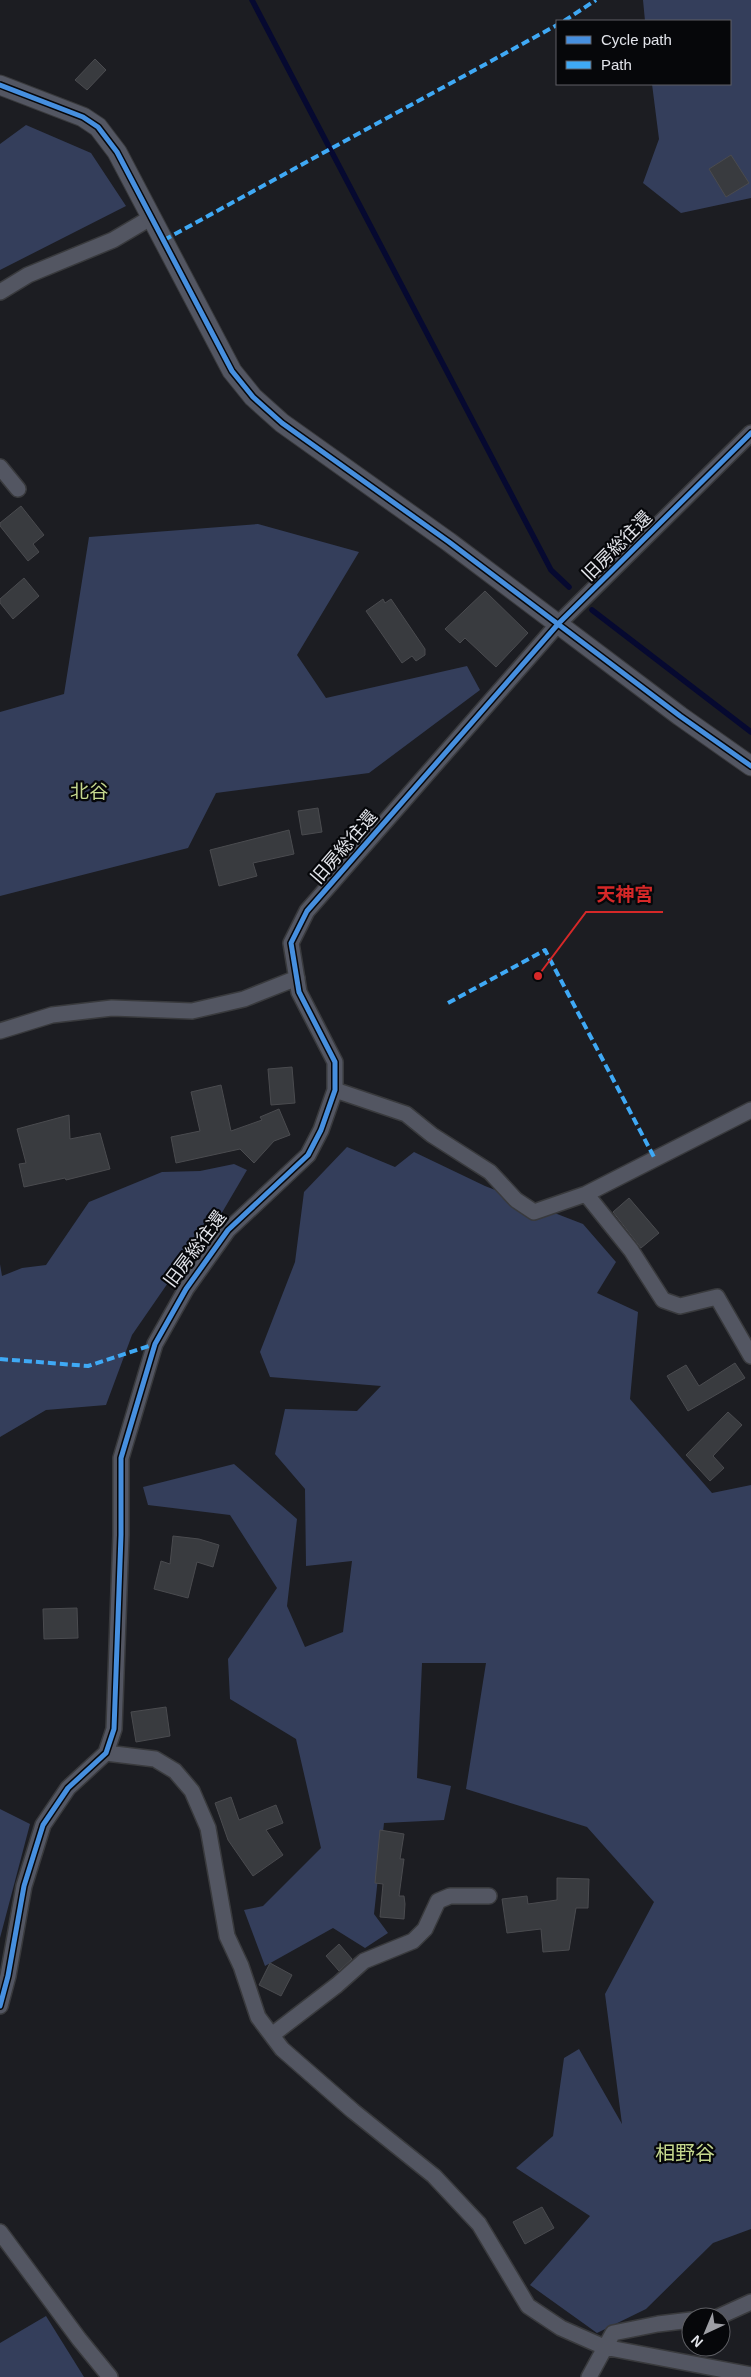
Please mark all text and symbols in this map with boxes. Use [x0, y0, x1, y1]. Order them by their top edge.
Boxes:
legend [556, 20, 731, 85]
text: Cycle path [601, 31, 672, 48]
text: Path [601, 56, 632, 73]
street label: 旧房総往還 [578, 507, 656, 585]
district label: 北谷 [70, 781, 108, 802]
street label: 旧房総往還 [307, 806, 381, 888]
callout: 天神宮 [586, 878, 663, 912]
text: 天神宮 [596, 884, 654, 905]
street label: 旧房総往還 [160, 1207, 230, 1291]
district label: 相野谷 [655, 2142, 715, 2164]
north arrow [681, 2307, 731, 2357]
text: N [688, 2332, 706, 2351]

